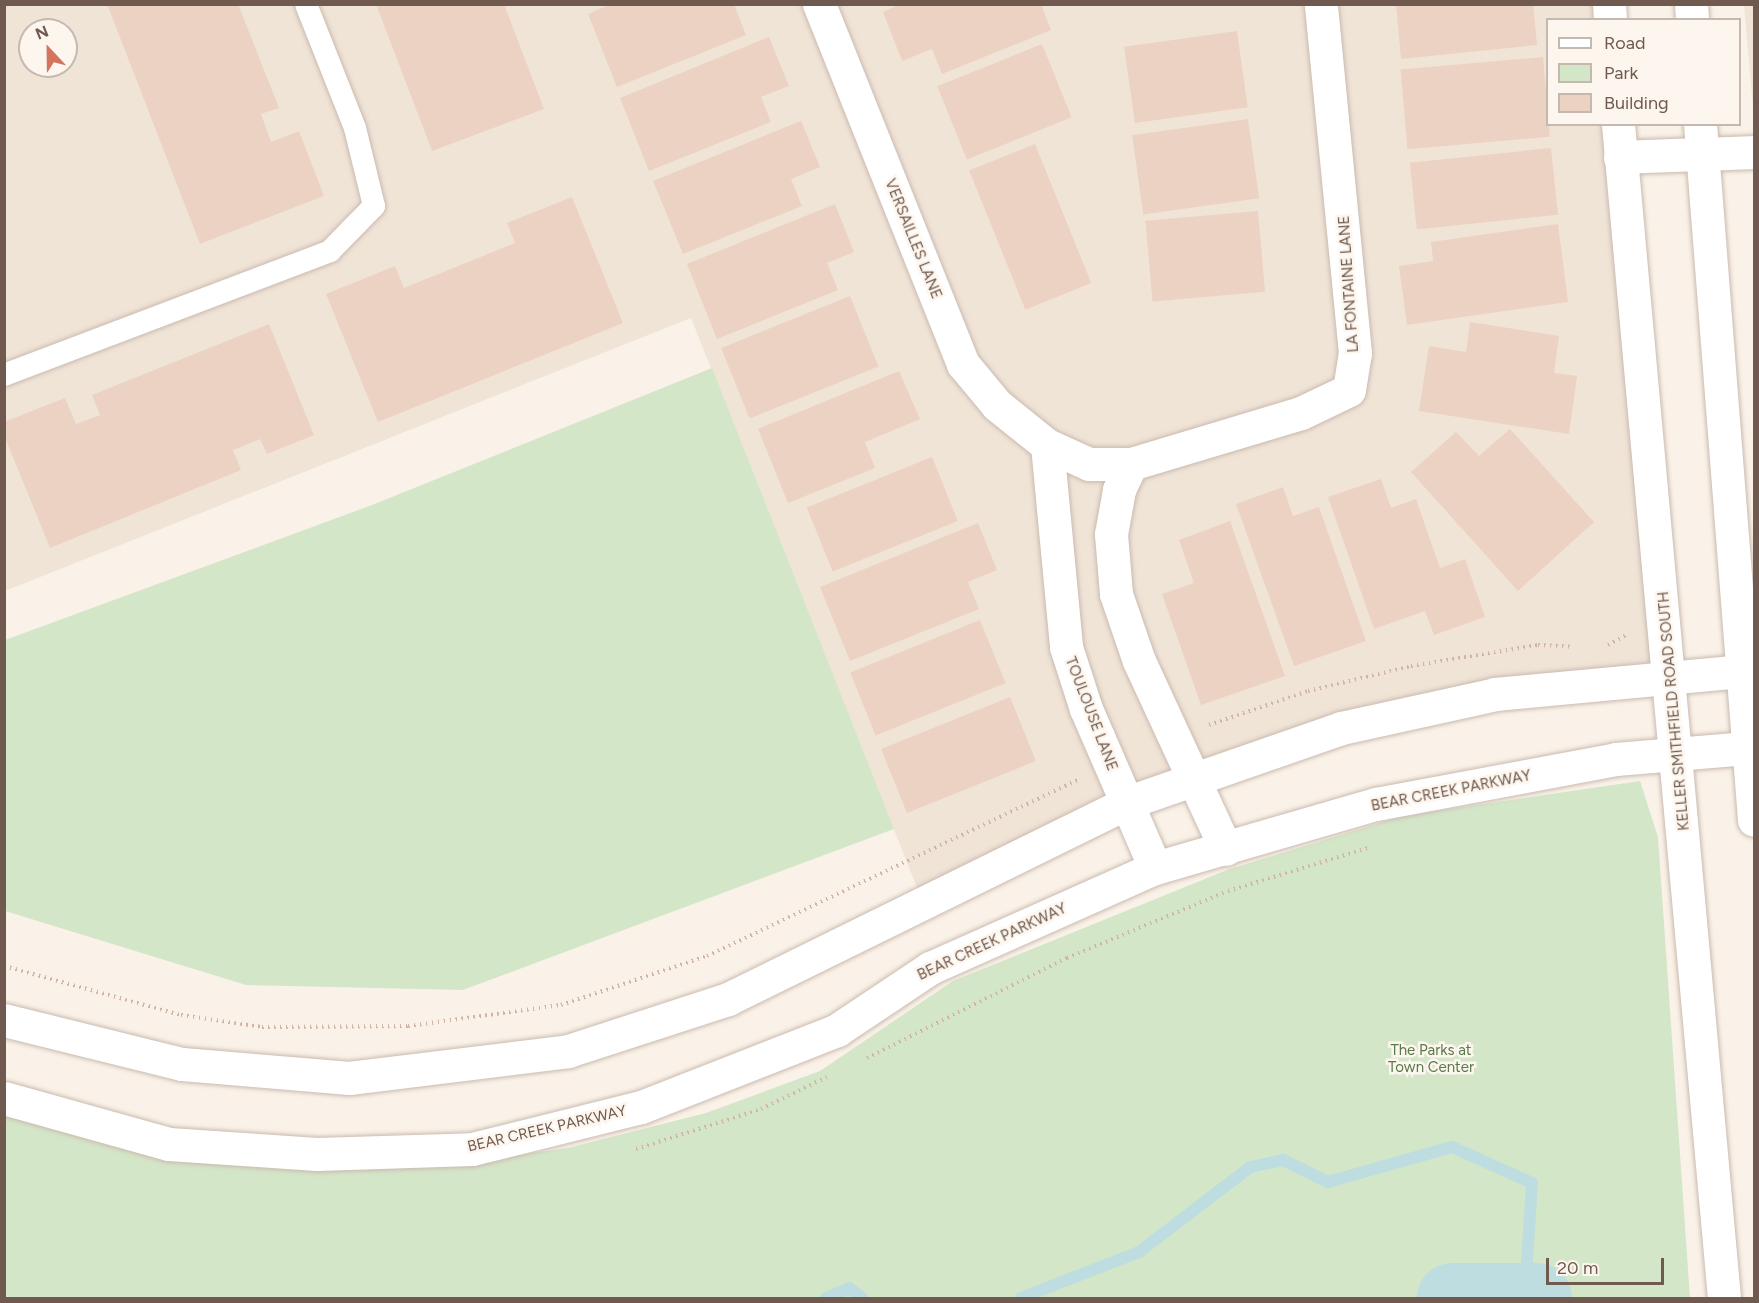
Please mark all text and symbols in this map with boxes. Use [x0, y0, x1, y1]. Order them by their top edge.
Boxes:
north arrow [18, 18, 78, 78]
legend [1546, 18, 1741, 126]
text: N [33, 22, 51, 44]
text: Road [1604, 32, 1645, 54]
text: Park [1604, 62, 1638, 84]
text: Building [1604, 92, 1669, 114]
street label: VERSAILLES LANE [881, 176, 945, 302]
street label: LA FONTAINE LANE [1335, 215, 1363, 353]
street label: KELLER SMITHFIELD ROAD SOUTH [1655, 591, 1693, 831]
street label: TOULOUSE LANE [1061, 655, 1121, 773]
street label: BEAR CREEK PARKWAY [1370, 767, 1532, 815]
street label: BEAR CREEK PARKWAY [915, 900, 1069, 984]
park label: The Parks at Town Center [1388, 1041, 1474, 1076]
street label: BEAR CREEK PARKWAY [466, 1102, 628, 1156]
scale bar [1549, 1246, 1668, 1284]
text: 20 m [1557, 1257, 1598, 1279]

